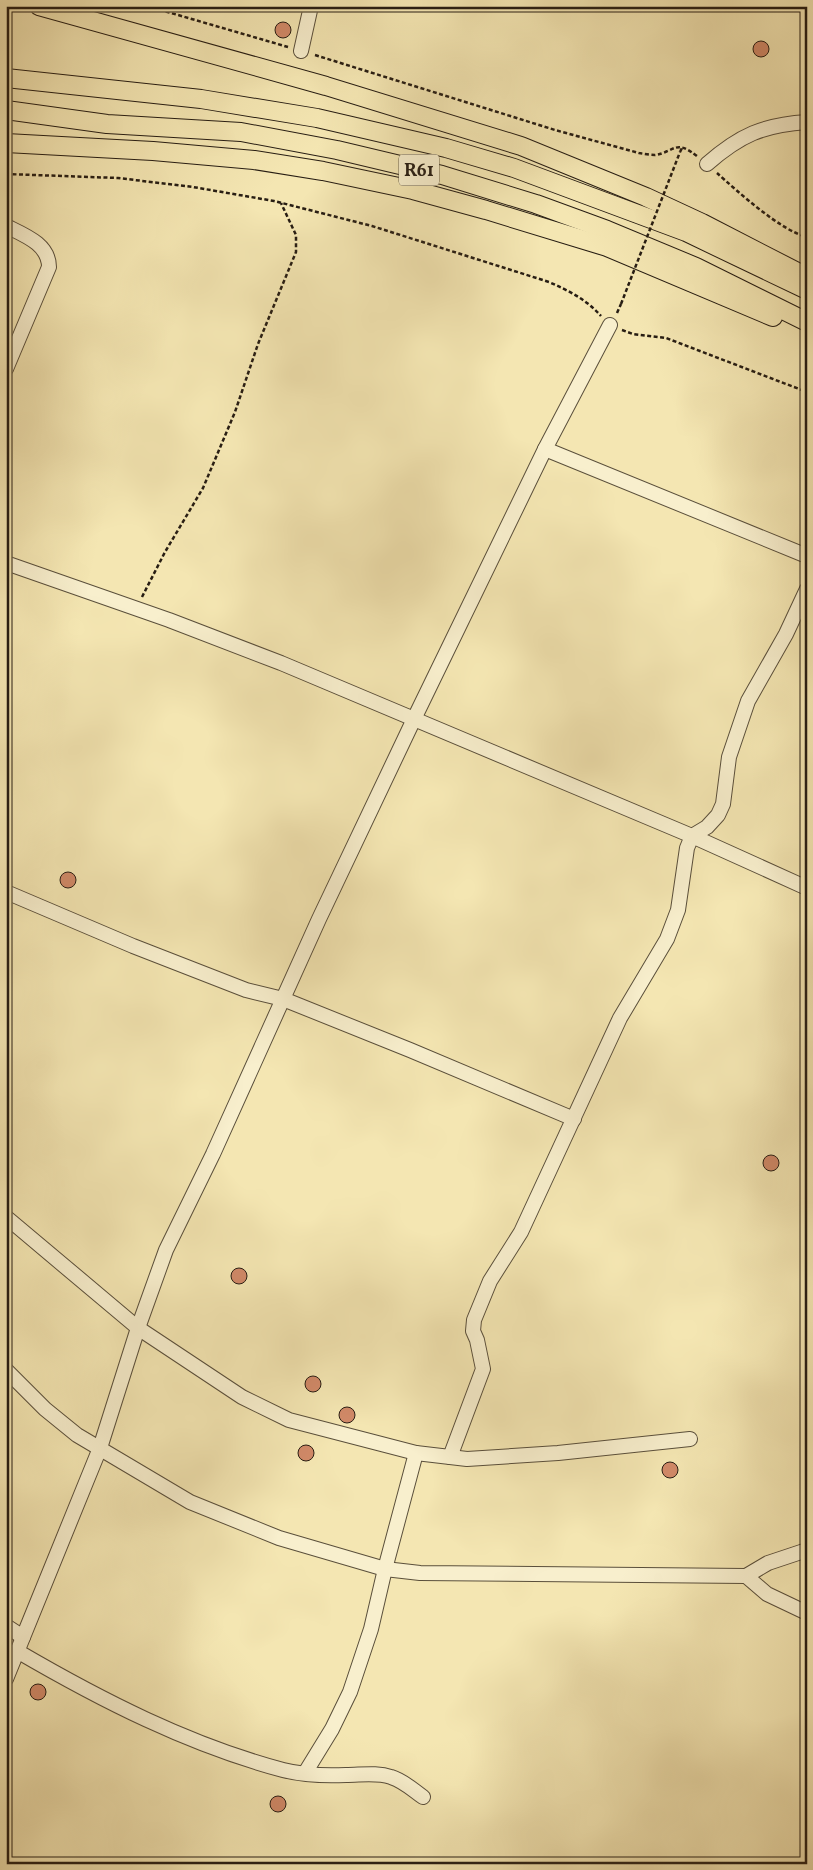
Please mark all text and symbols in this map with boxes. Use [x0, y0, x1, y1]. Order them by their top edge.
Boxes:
road number: R61 [399, 154, 439, 186]

